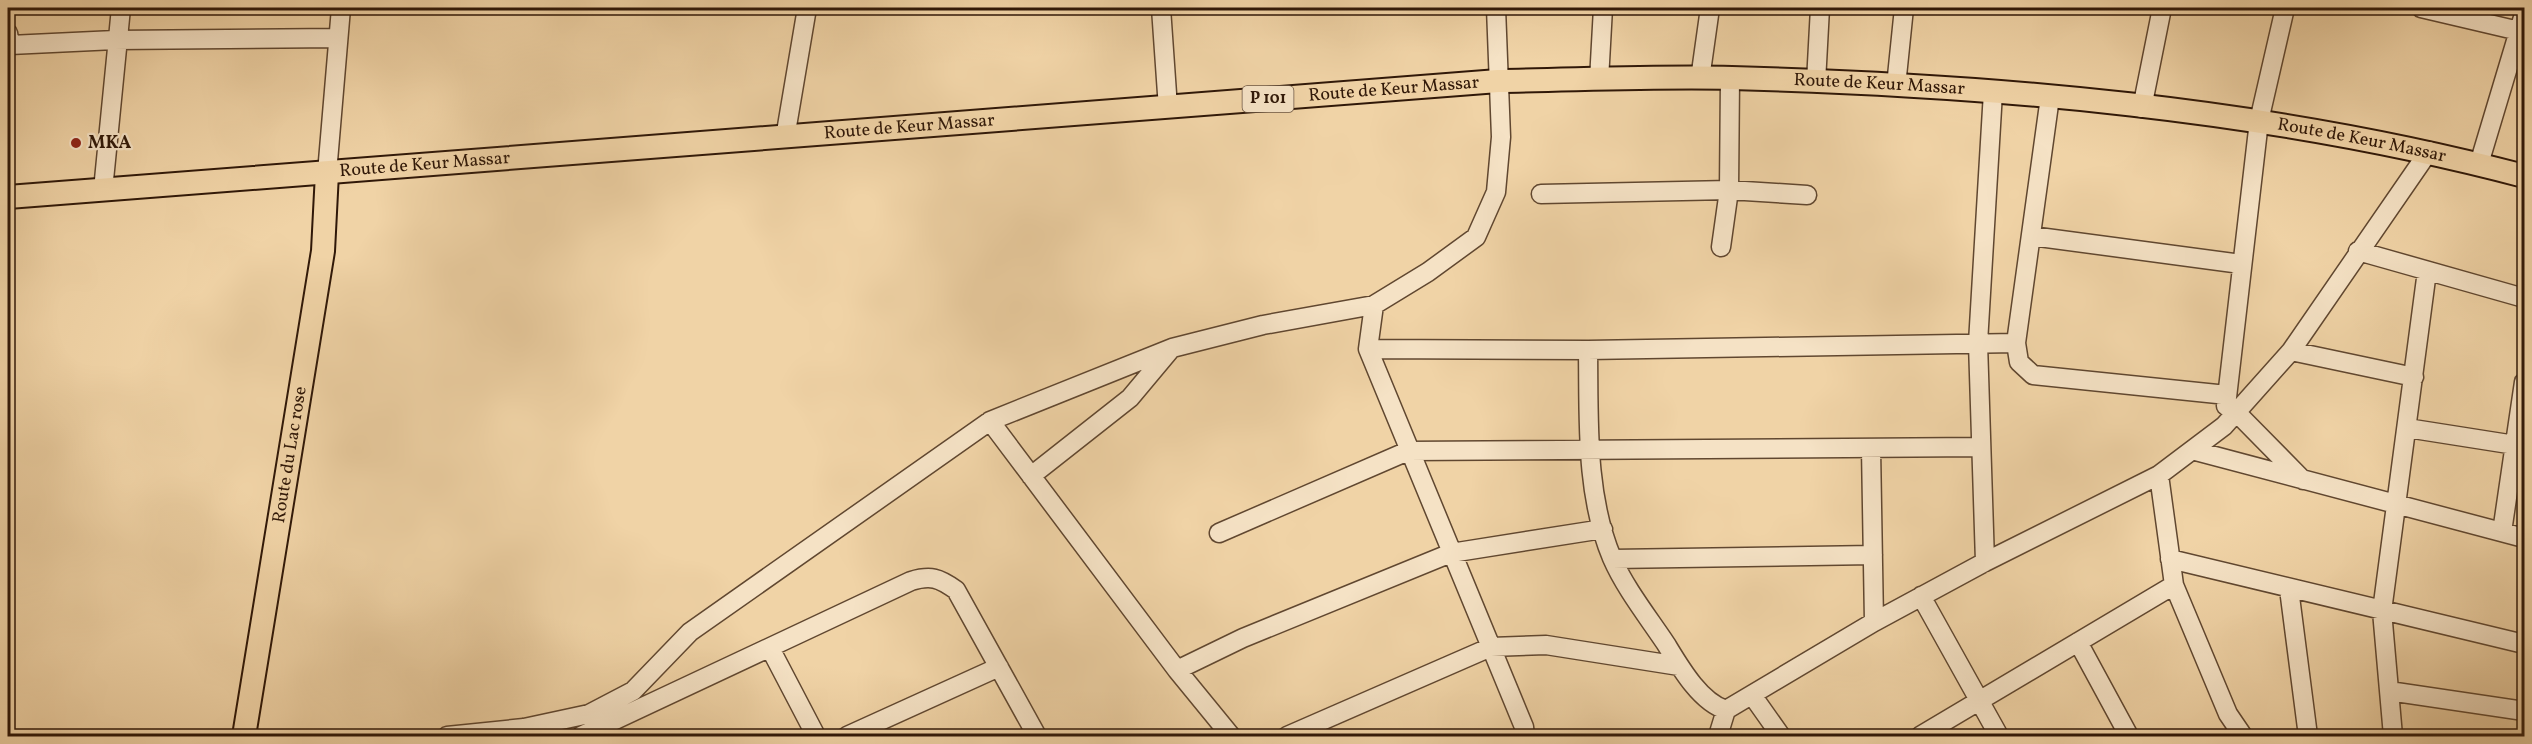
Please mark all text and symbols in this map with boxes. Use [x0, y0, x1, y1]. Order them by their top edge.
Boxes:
street label: Route de Keur Massar [1793, 67, 1966, 102]
street label: Route de Keur Massar [1307, 70, 1481, 108]
road number: P 101 [1242, 86, 1294, 112]
street label: Route de Keur Massar [823, 108, 996, 146]
street label: Route de Keur Massar [2275, 112, 2449, 169]
place label: MKA [88, 131, 131, 156]
marker: MKA [69, 136, 83, 150]
street label: Route de Keur Massar [338, 145, 512, 184]
street label: Route du Lac rose [266, 385, 313, 525]

